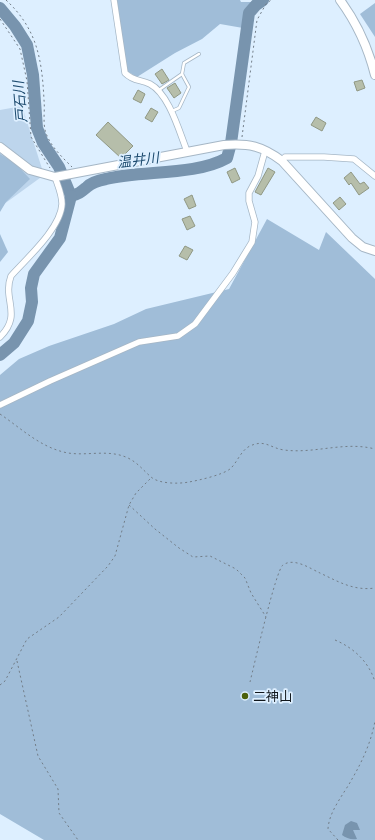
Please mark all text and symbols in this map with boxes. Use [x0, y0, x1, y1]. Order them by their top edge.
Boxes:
water label: 戸石川 [9, 78, 31, 124]
water label: 温井川 [116, 148, 162, 171]
place label: 二神山 [253, 688, 292, 705]
marker: 二神山 [240, 691, 250, 701]

